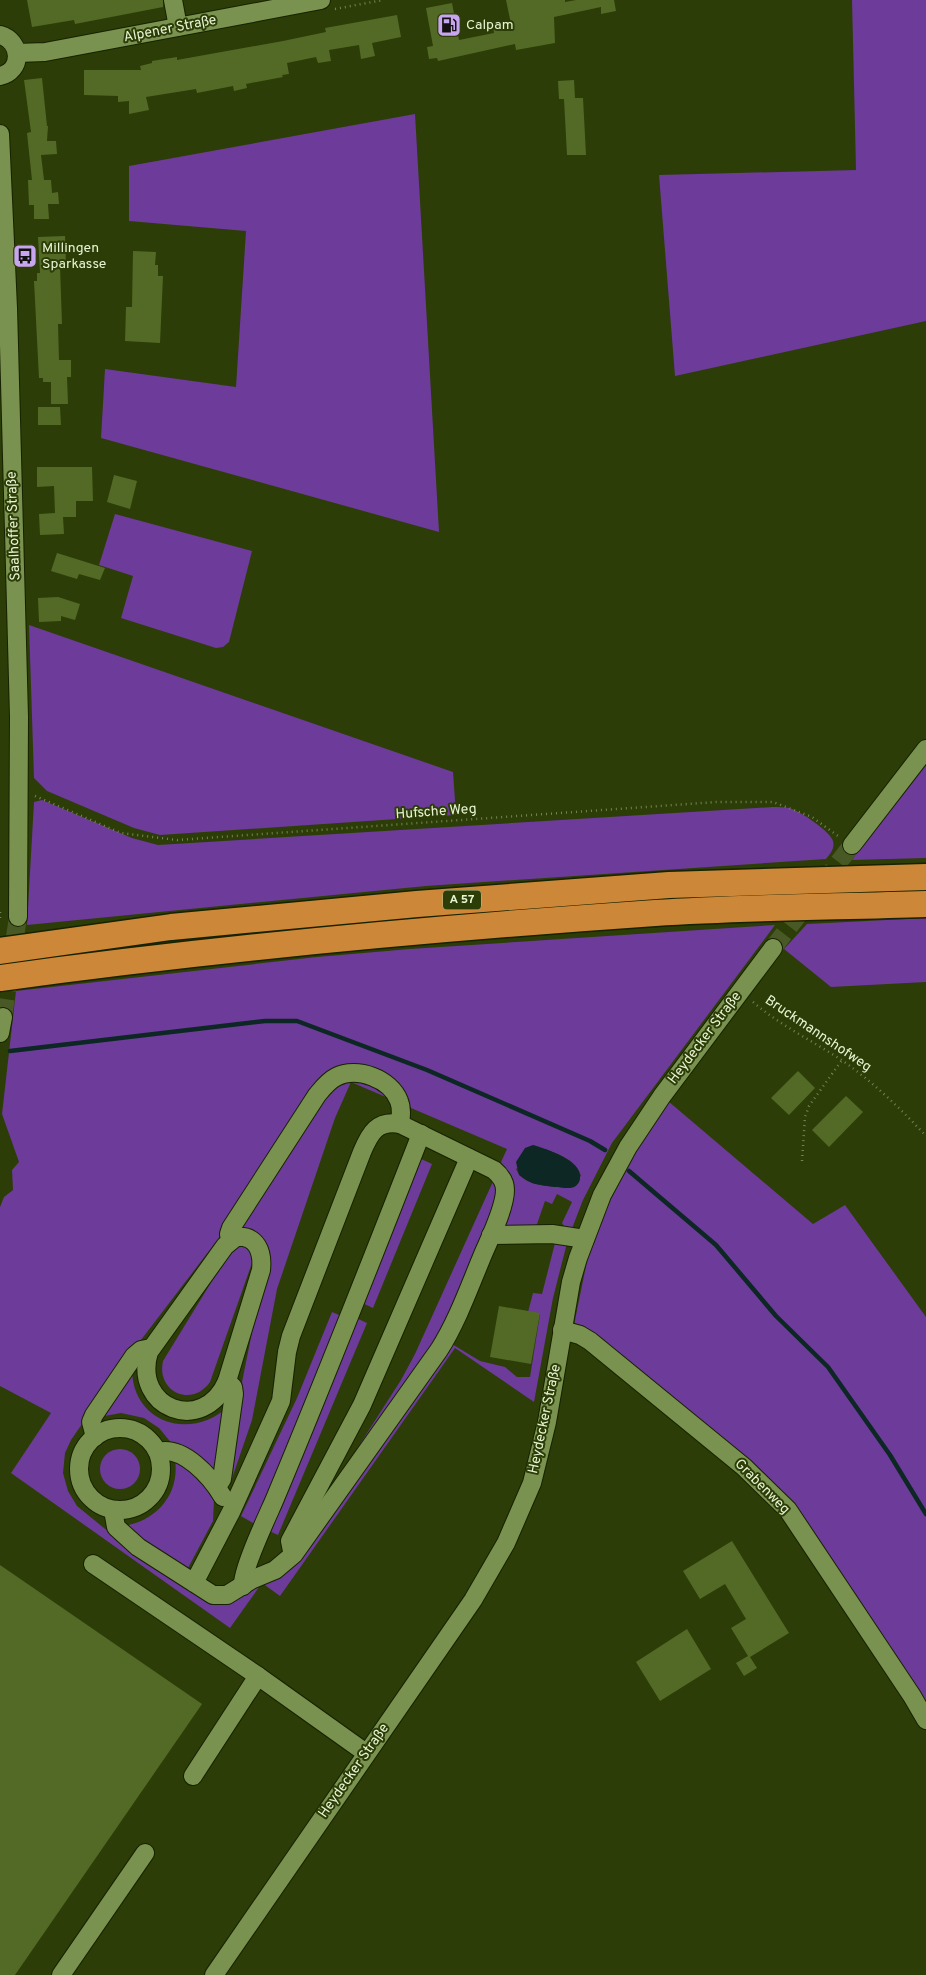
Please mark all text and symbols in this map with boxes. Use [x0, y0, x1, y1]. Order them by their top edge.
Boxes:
street label: Alpener Straße [122, 12, 218, 46]
fuel station icon: Calpam [436, 12, 462, 38]
place label: Calpam [466, 17, 514, 34]
place label: Millingen Sparkasse [42, 240, 106, 273]
bus stop icon: Millingen Sparkasse [12, 243, 38, 269]
street label: Saalhoffer Straße [4, 471, 24, 581]
street label: Hufsche Weg [395, 801, 477, 823]
road number: A 57 [443, 890, 481, 910]
street label: Heydecker Straße [665, 988, 745, 1088]
street label: Bruckmannshofweg [761, 992, 875, 1076]
street label: Heydecker Straße [525, 1363, 565, 1475]
street label: Grabenweg [731, 1456, 793, 1518]
street label: Heydecker Straße [315, 1721, 393, 1821]

